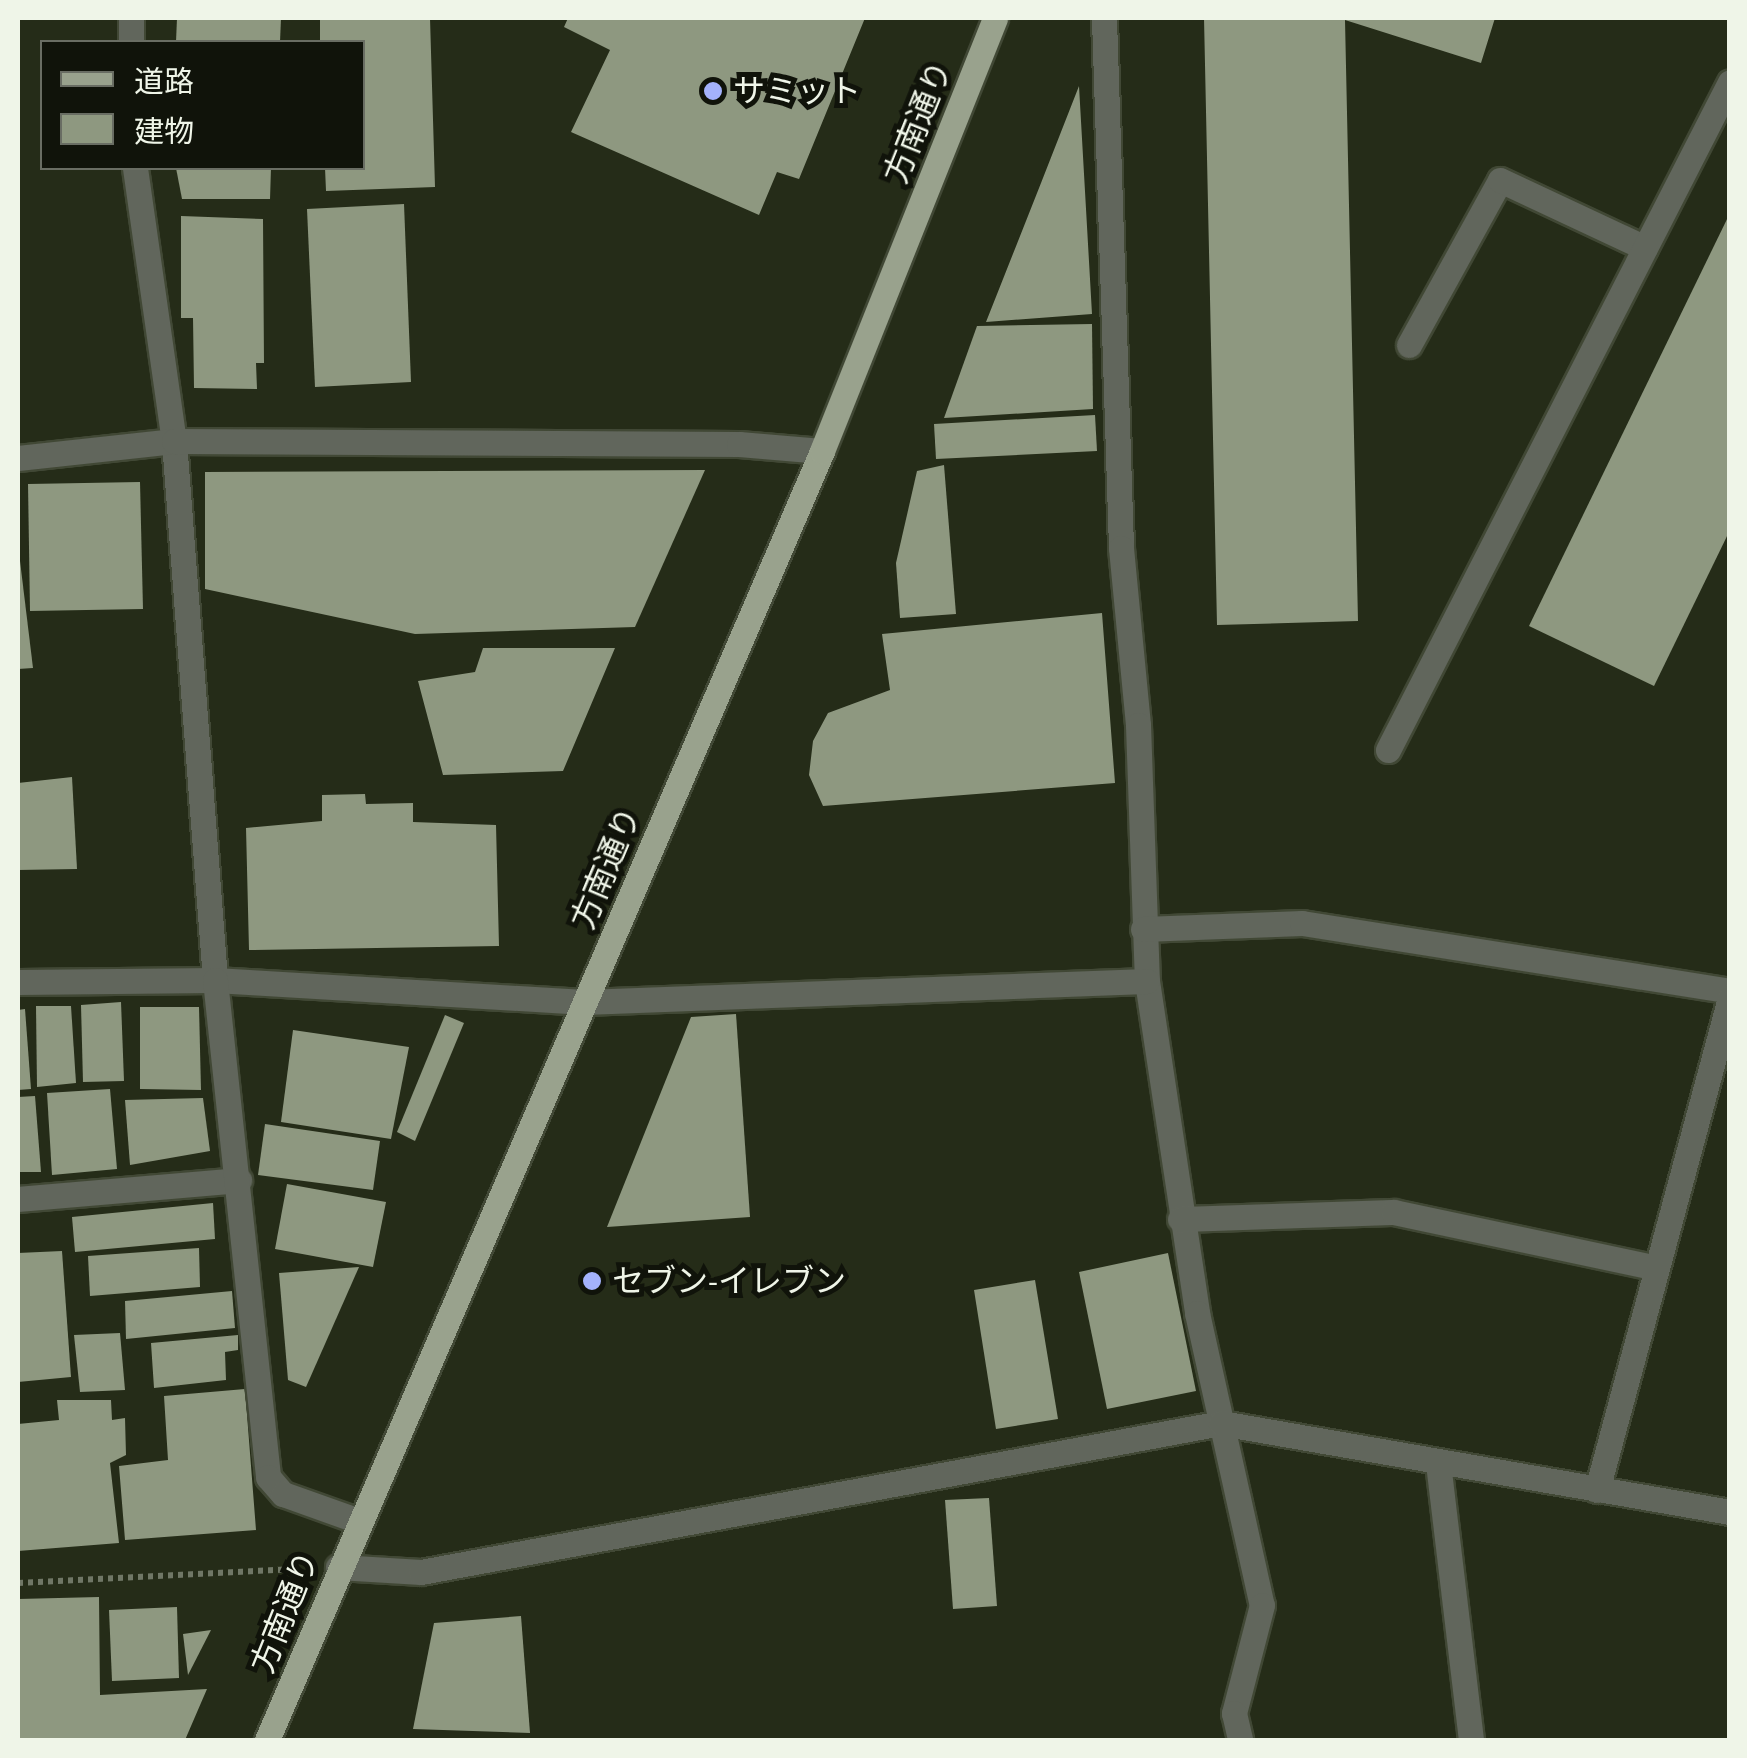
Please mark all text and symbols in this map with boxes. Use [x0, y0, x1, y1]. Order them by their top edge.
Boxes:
legend [40, 40, 365, 170]
street label: 方南通り [876, 55, 960, 189]
text: 道路 [134, 61, 194, 102]
place label: サミット [733, 72, 861, 110]
marker: サミット [702, 80, 724, 102]
text: 建物 [134, 111, 194, 152]
street label: 方南通り [563, 802, 649, 934]
place label: セブン-イレブン [612, 1262, 846, 1300]
marker: セブン-イレブン [581, 1270, 603, 1292]
street label: 方南通り [243, 1545, 327, 1679]

